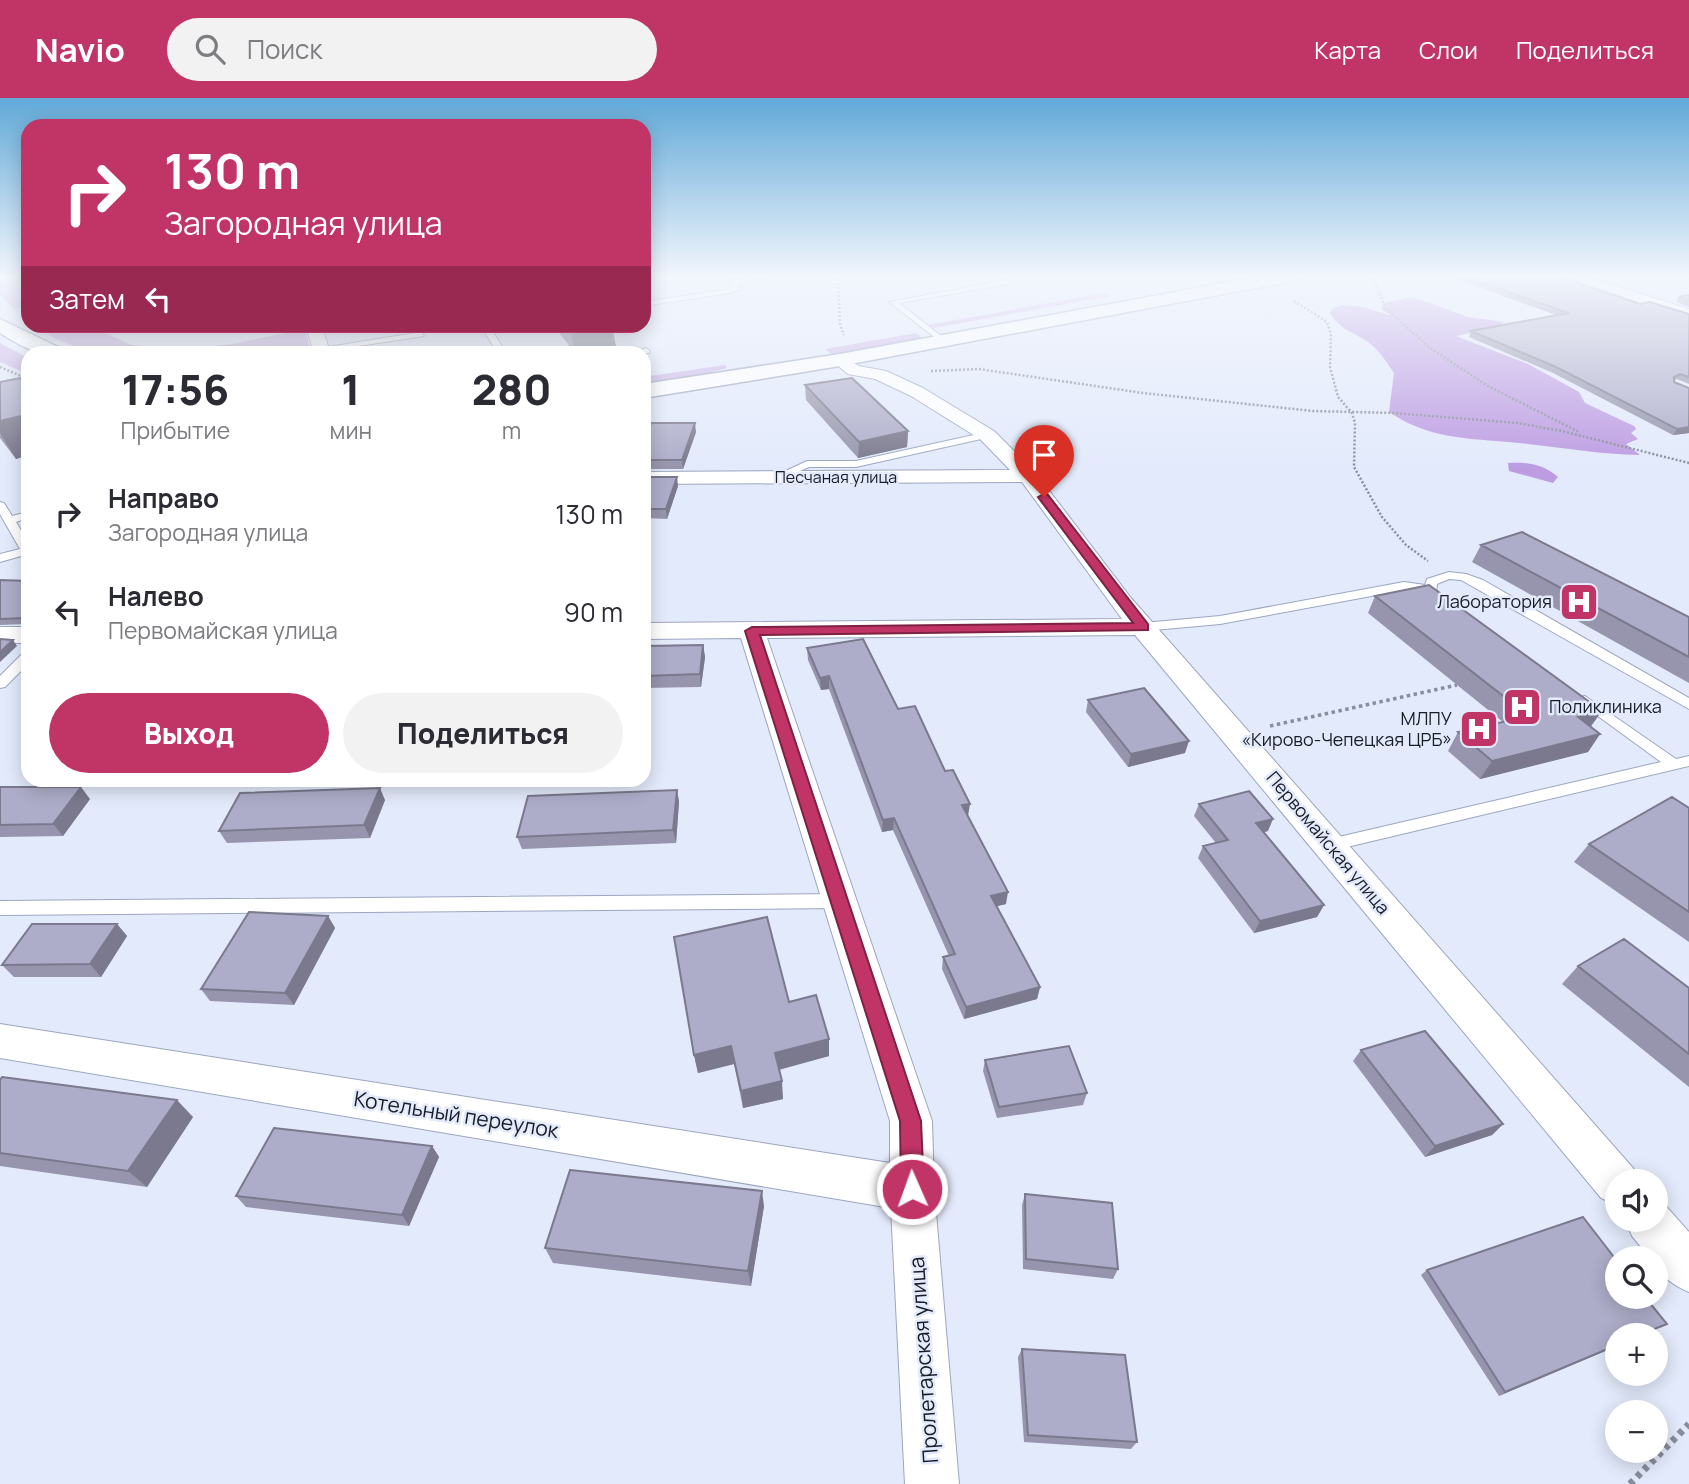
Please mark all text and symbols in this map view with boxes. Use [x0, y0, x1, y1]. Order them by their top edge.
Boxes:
search box [167, 18, 657, 81]
text: Navio [35, 27, 125, 72]
icon: search [191, 30, 229, 68]
text: Поиск [247, 31, 322, 67]
text: Карта [1314, 33, 1381, 66]
text: Слои [1419, 33, 1478, 66]
text: Поделиться [1516, 33, 1654, 66]
text: 130 m [164, 137, 300, 204]
icon: right [49, 147, 140, 238]
text: Загородная улица [164, 201, 443, 245]
icon: left [139, 280, 177, 318]
text: Затем [49, 281, 125, 317]
text: 17:56 [121, 360, 229, 418]
text: 1 [341, 360, 360, 418]
text: 280 [472, 360, 552, 418]
text: Прибытие [120, 414, 230, 446]
text: мин [330, 414, 372, 446]
text: m [502, 414, 521, 446]
pin [1014, 425, 1074, 497]
icon: arrive [1025, 436, 1063, 474]
street label: Песчаная улица [775, 466, 897, 488]
text: Направо [108, 480, 219, 516]
icon: right [49, 495, 87, 533]
text: 130 m [555, 496, 623, 532]
text: Загородная улица [108, 516, 308, 548]
text: Налево [108, 578, 204, 614]
hospital icon: Лаборатория [1558, 581, 1600, 623]
place label: Лаборатория [1437, 589, 1552, 613]
icon: left [49, 593, 87, 631]
text: 90 m [564, 594, 623, 630]
text: Первомайская улица [108, 614, 338, 646]
hospital icon: Поликлиника [1501, 686, 1543, 728]
button: Выход [49, 693, 329, 773]
button: Поделиться [343, 693, 623, 773]
place label: Поликлиника [1549, 694, 1662, 718]
place label: МЛПУ «Кирово-Чепецкая ЦРБ» [1241, 706, 1452, 751]
hospital icon: МЛПУ «Кирово-Чепецкая ЦРБ» [1458, 708, 1500, 750]
street label: Первомайская улица [1262, 766, 1396, 919]
street label: Котельный переулок [352, 1084, 561, 1144]
position arrow [875, 1152, 949, 1226]
map controls [1605, 1169, 1668, 1463]
button: sound [1605, 1169, 1668, 1232]
button: search [1605, 1246, 1668, 1309]
street label: Пролетарская улица [902, 1256, 944, 1464]
button: + [1605, 1323, 1668, 1386]
button: − [1605, 1400, 1668, 1463]

